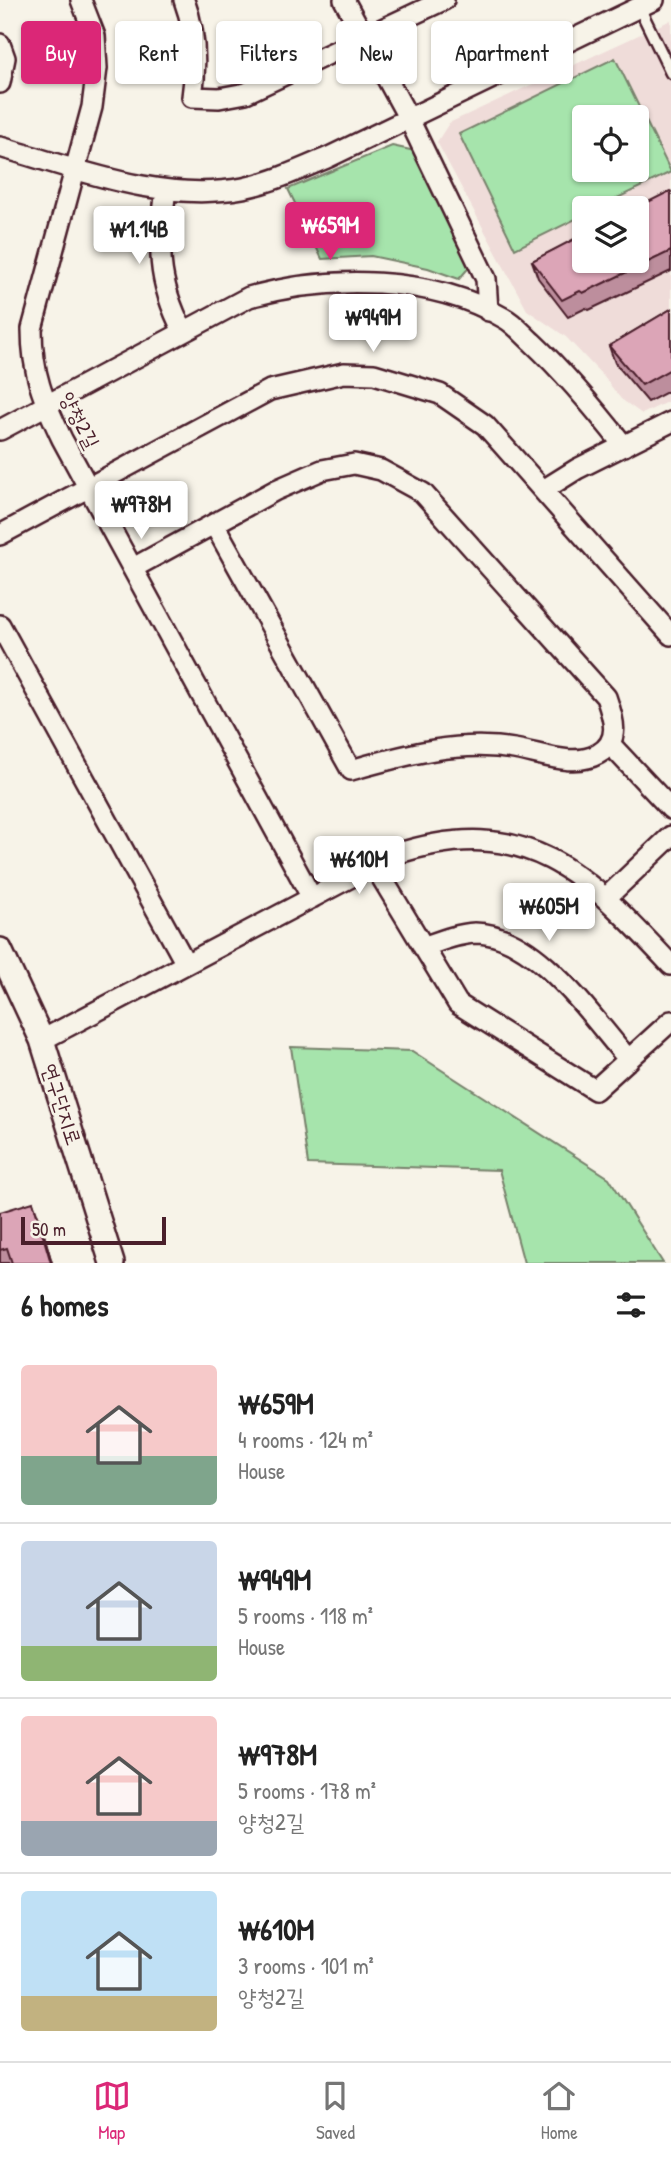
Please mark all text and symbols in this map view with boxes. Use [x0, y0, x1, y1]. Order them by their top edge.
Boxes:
chip: Buy [21, 21, 101, 84]
chip: Rent [115, 21, 202, 84]
chip: Filters [216, 21, 322, 84]
chip: New [336, 21, 417, 84]
chip: Apartment [431, 21, 573, 84]
map controls [572, 105, 649, 273]
button: locate [572, 105, 649, 182]
button: layers [572, 196, 649, 273]
pin: ₩659M [281, 202, 379, 262]
pin: ₩1.14B [82, 206, 196, 266]
text: ₩659M [301, 209, 359, 240]
text: ₩1.14B [109, 213, 169, 244]
pin: ₩949M [324, 294, 422, 354]
text: ₩949M [345, 301, 401, 332]
street label: 양청2길 [53, 386, 107, 454]
pin: ₩978M [92, 482, 190, 541]
text: ₩978M [111, 488, 171, 519]
pin: ₩610M [310, 836, 408, 896]
text: ₩610M [330, 843, 388, 874]
pin: ₩605M [500, 884, 598, 943]
text: ₩605M [519, 890, 579, 921]
street label: 연구단지로 [35, 1059, 89, 1149]
scale bar [21, 1214, 166, 1246]
text: 50 m [32, 1216, 66, 1242]
text: 6 homes [21, 1285, 108, 1325]
icon: filters [612, 1286, 650, 1324]
text: ₩659M [238, 1383, 314, 1423]
icon: home [77, 1393, 161, 1477]
text: 4 rooms · 124 m² [238, 1424, 373, 1455]
text: House [238, 1455, 285, 1486]
text: ₩949M [238, 1559, 311, 1599]
icon: home [77, 1569, 161, 1653]
text: 5 rooms · 118 m² [238, 1600, 373, 1631]
text: House [238, 1631, 285, 1662]
text: ₩978M [238, 1734, 317, 1774]
icon: home [77, 1744, 161, 1828]
text: 5 rooms · 178 m² [238, 1775, 376, 1806]
text: 양청2길 [238, 1806, 304, 1837]
text: ₩610M [238, 1909, 314, 1949]
icon: home [77, 1919, 161, 2003]
text: 3 rooms · 101 m² [238, 1950, 374, 1981]
text: 양청2길 [238, 1981, 304, 2012]
tab: Map [93, 2077, 131, 2145]
tab: Saved [316, 2077, 355, 2145]
tab: Home [540, 2077, 578, 2145]

